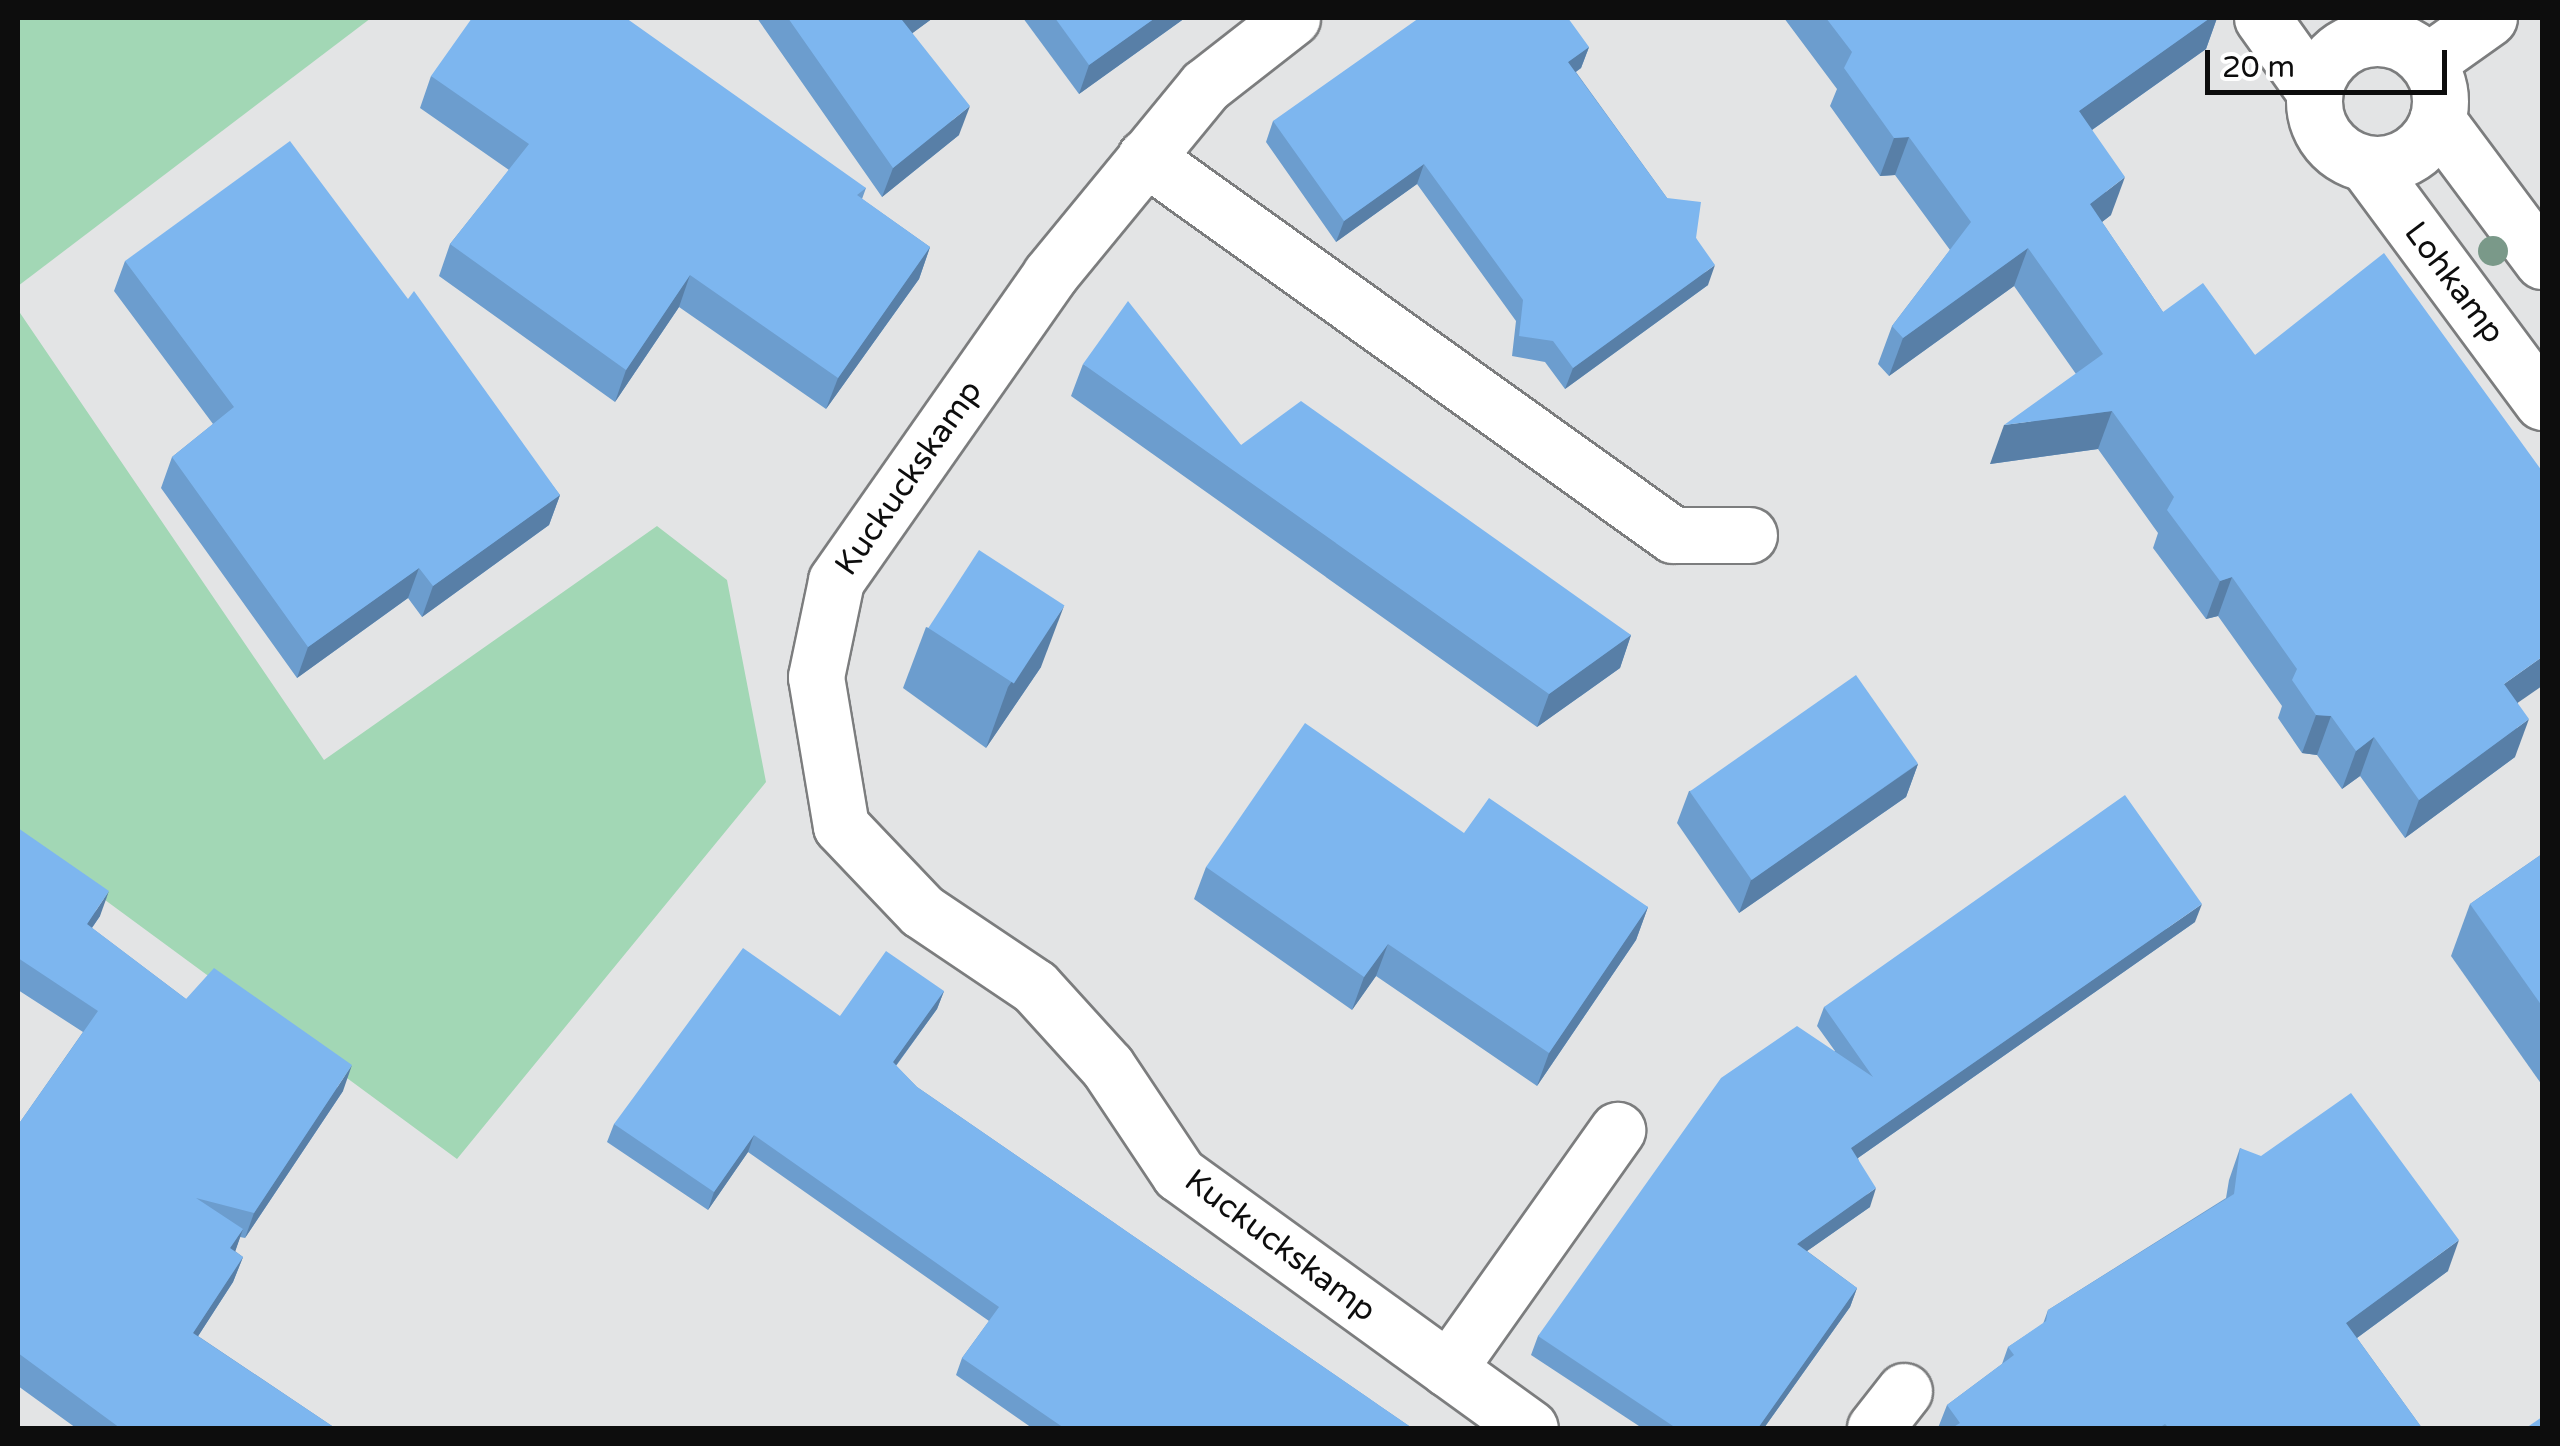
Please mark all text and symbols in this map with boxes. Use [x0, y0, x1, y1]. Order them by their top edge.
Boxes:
scale bar [2210, 30, 2452, 92]
text: 20 m [2222, 49, 2295, 86]
street label: Lohkamp [2396, 215, 2512, 351]
street label: Kuckuckskamp [828, 373, 990, 583]
street label: Kuckuckskamp [1177, 1162, 1383, 1330]

